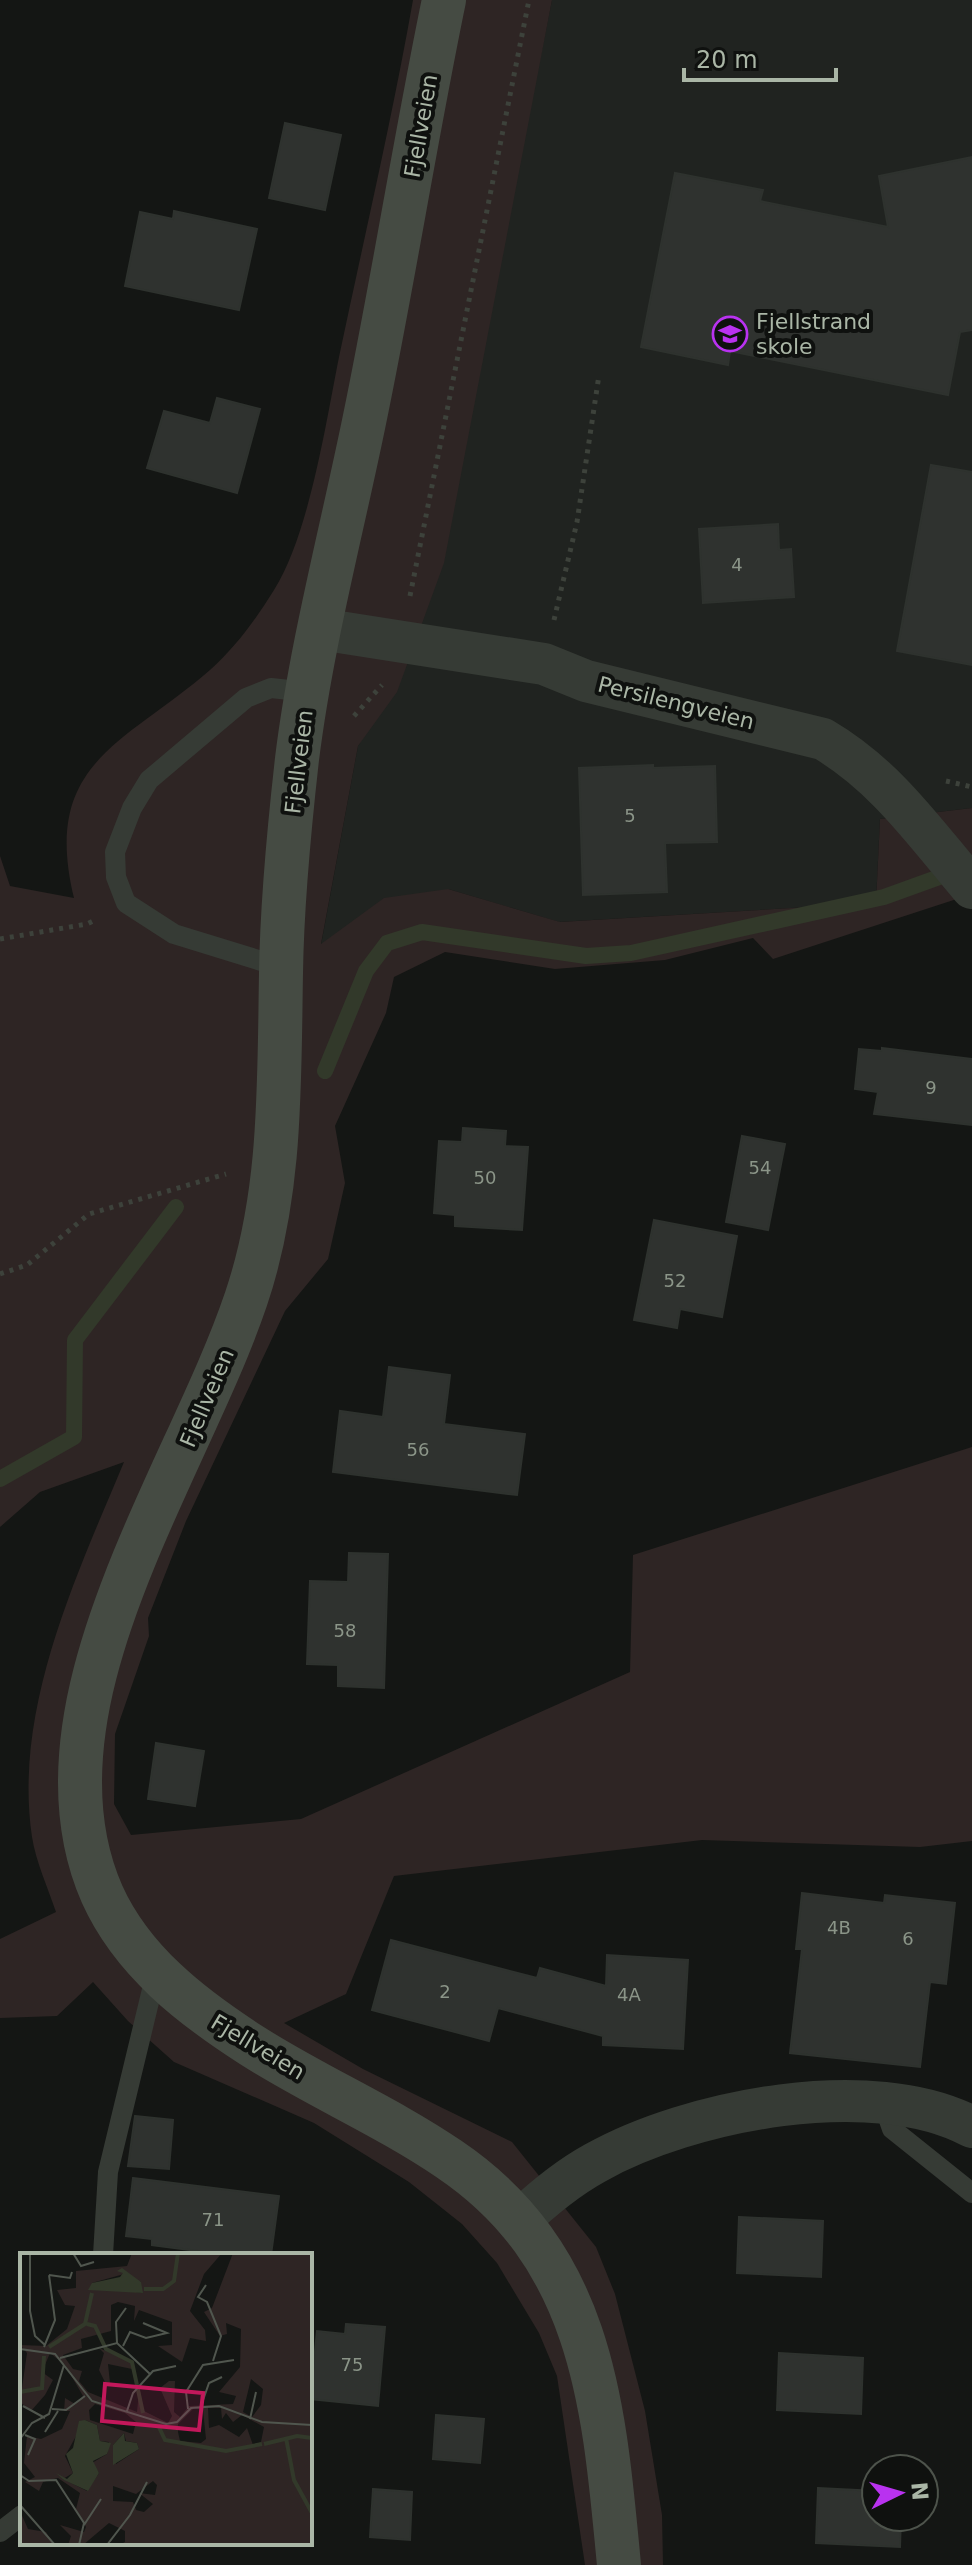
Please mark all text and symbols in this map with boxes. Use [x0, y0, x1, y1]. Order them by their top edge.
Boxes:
scale bar [684, 32, 836, 82]
text: 20 m [696, 46, 758, 74]
street label: Fjellveien [400, 72, 442, 180]
place label: Fjellstrand skole [756, 309, 871, 359]
school or university icon: Fjellstrand skole [711, 315, 749, 353]
house number: 4 [731, 554, 743, 575]
street label: Persilengveien [595, 671, 757, 735]
street label: Fjellveien [280, 709, 318, 815]
house number: 5 [624, 805, 636, 826]
house number: 9 [925, 1077, 937, 1098]
house number: 54 [749, 1157, 771, 1178]
house number: 50 [474, 1167, 496, 1188]
house number: 52 [664, 1270, 686, 1291]
street label: Fjellveien [175, 1345, 239, 1451]
house number: 56 [407, 1439, 429, 1460]
house number: 58 [334, 1620, 356, 1641]
house number: 4B [827, 1917, 851, 1938]
house number: 6 [902, 1928, 914, 1949]
house number: 2 [439, 1981, 451, 2002]
house number: 4A [617, 1984, 642, 2005]
street label: Fjellveien [207, 2009, 309, 2085]
house number: 71 [202, 2209, 224, 2230]
inset map [20, 2253, 312, 2545]
house number: 75 [341, 2354, 363, 2375]
north arrow [860, 2453, 940, 2533]
text: N [906, 2481, 933, 2502]

